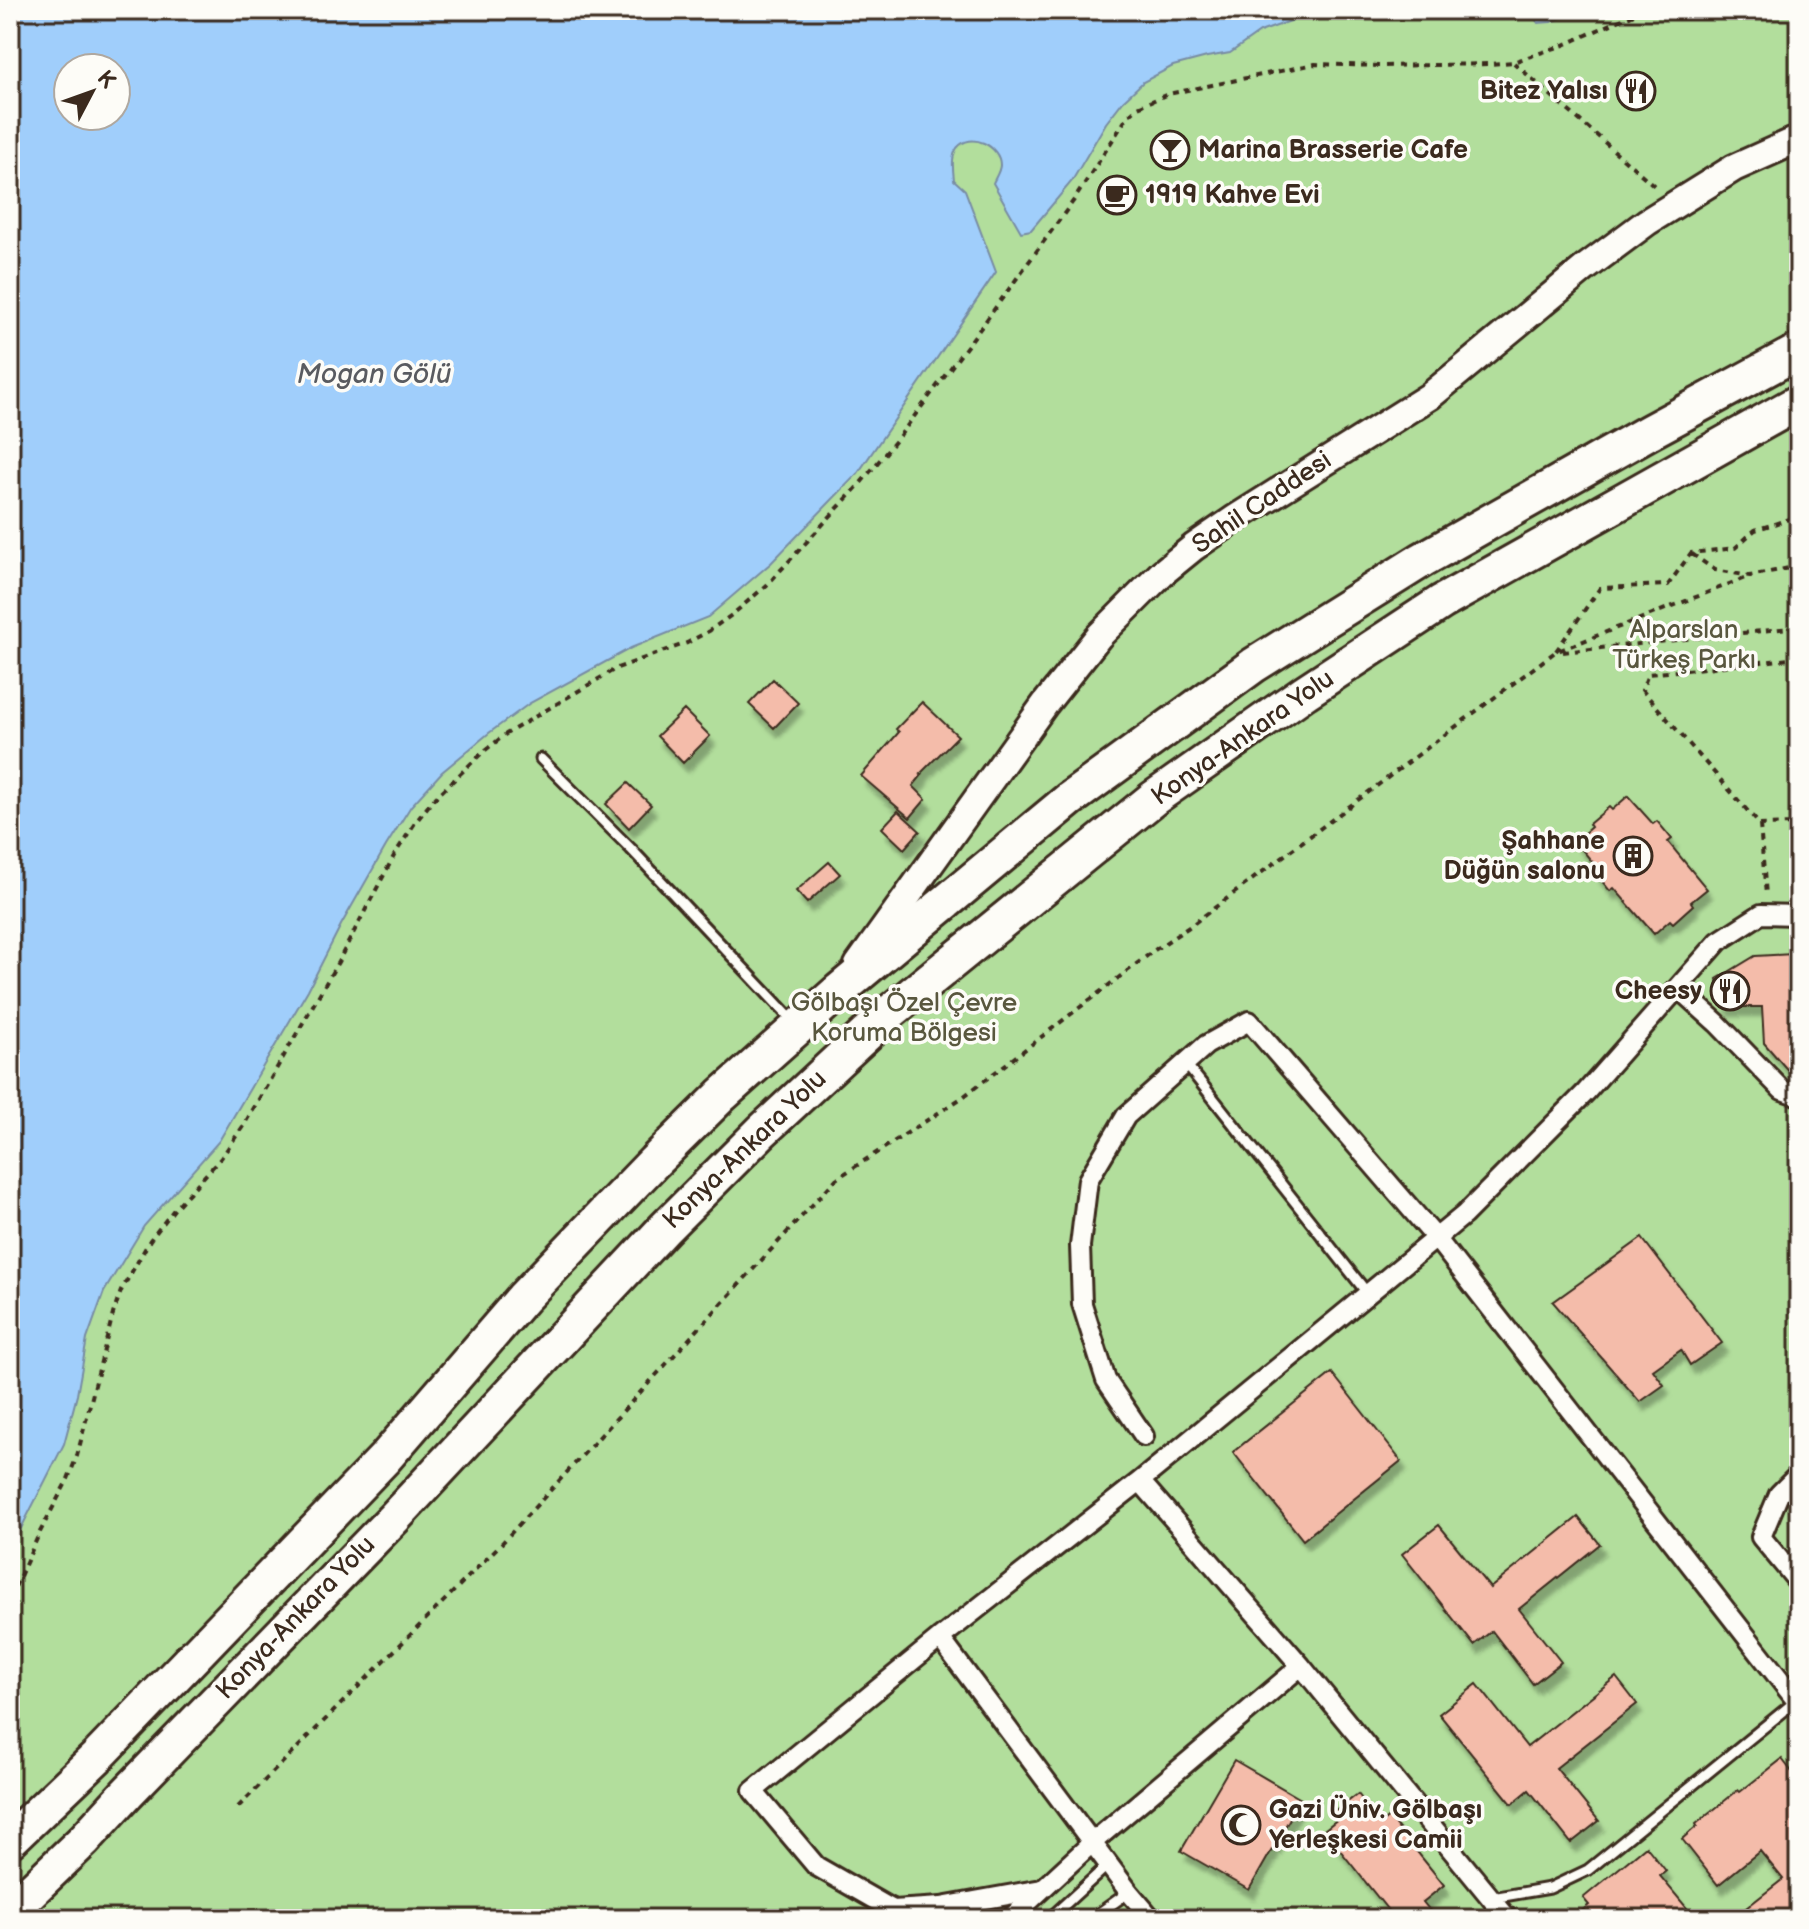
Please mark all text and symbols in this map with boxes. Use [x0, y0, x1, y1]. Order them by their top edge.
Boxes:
north arrow [52, 52, 132, 132]
text: K [91, 65, 121, 94]
restaurant icon: Bitez Yalısı [1615, 70, 1657, 112]
place label: Bitez Yalısı [1480, 76, 1608, 107]
bar icon: Marina Brasserie Cafe [1149, 129, 1191, 171]
place label: Marina Brasserie Cafe [1198, 135, 1468, 166]
cafe icon: 1919 Kahve Evi [1096, 174, 1138, 216]
place label: 1919 Kahve Evi [1145, 180, 1320, 211]
water label: Mogan Gölü [297, 358, 452, 391]
street label: Sahil Caddesi [1187, 445, 1337, 561]
park label: Alparslan Türkeş Parkı [1612, 615, 1756, 676]
street label: Konya-Ankara Yolu [1146, 664, 1340, 812]
place label: Şahhane Düğün salonu [1443, 826, 1605, 887]
building icon: Şahhane Düğün salonu [1612, 835, 1654, 877]
restaurant icon: Cheesy [1709, 970, 1751, 1012]
place label: Cheesy [1615, 976, 1702, 1007]
park label: Gölbaşı Özel Çevre Koruma Bölgesi [791, 987, 1017, 1049]
street label: Konya-Ankara Yolu [657, 1064, 833, 1236]
street label: Konya-Ankara Yolu [210, 1530, 382, 1706]
place label: Gazi Üniv. Gölbaşı Yerleşkesi Camii [1269, 1794, 1482, 1856]
mosque icon: Gazi Üniv. Gölbaşı Yerleşkesi Camii [1220, 1804, 1262, 1846]

